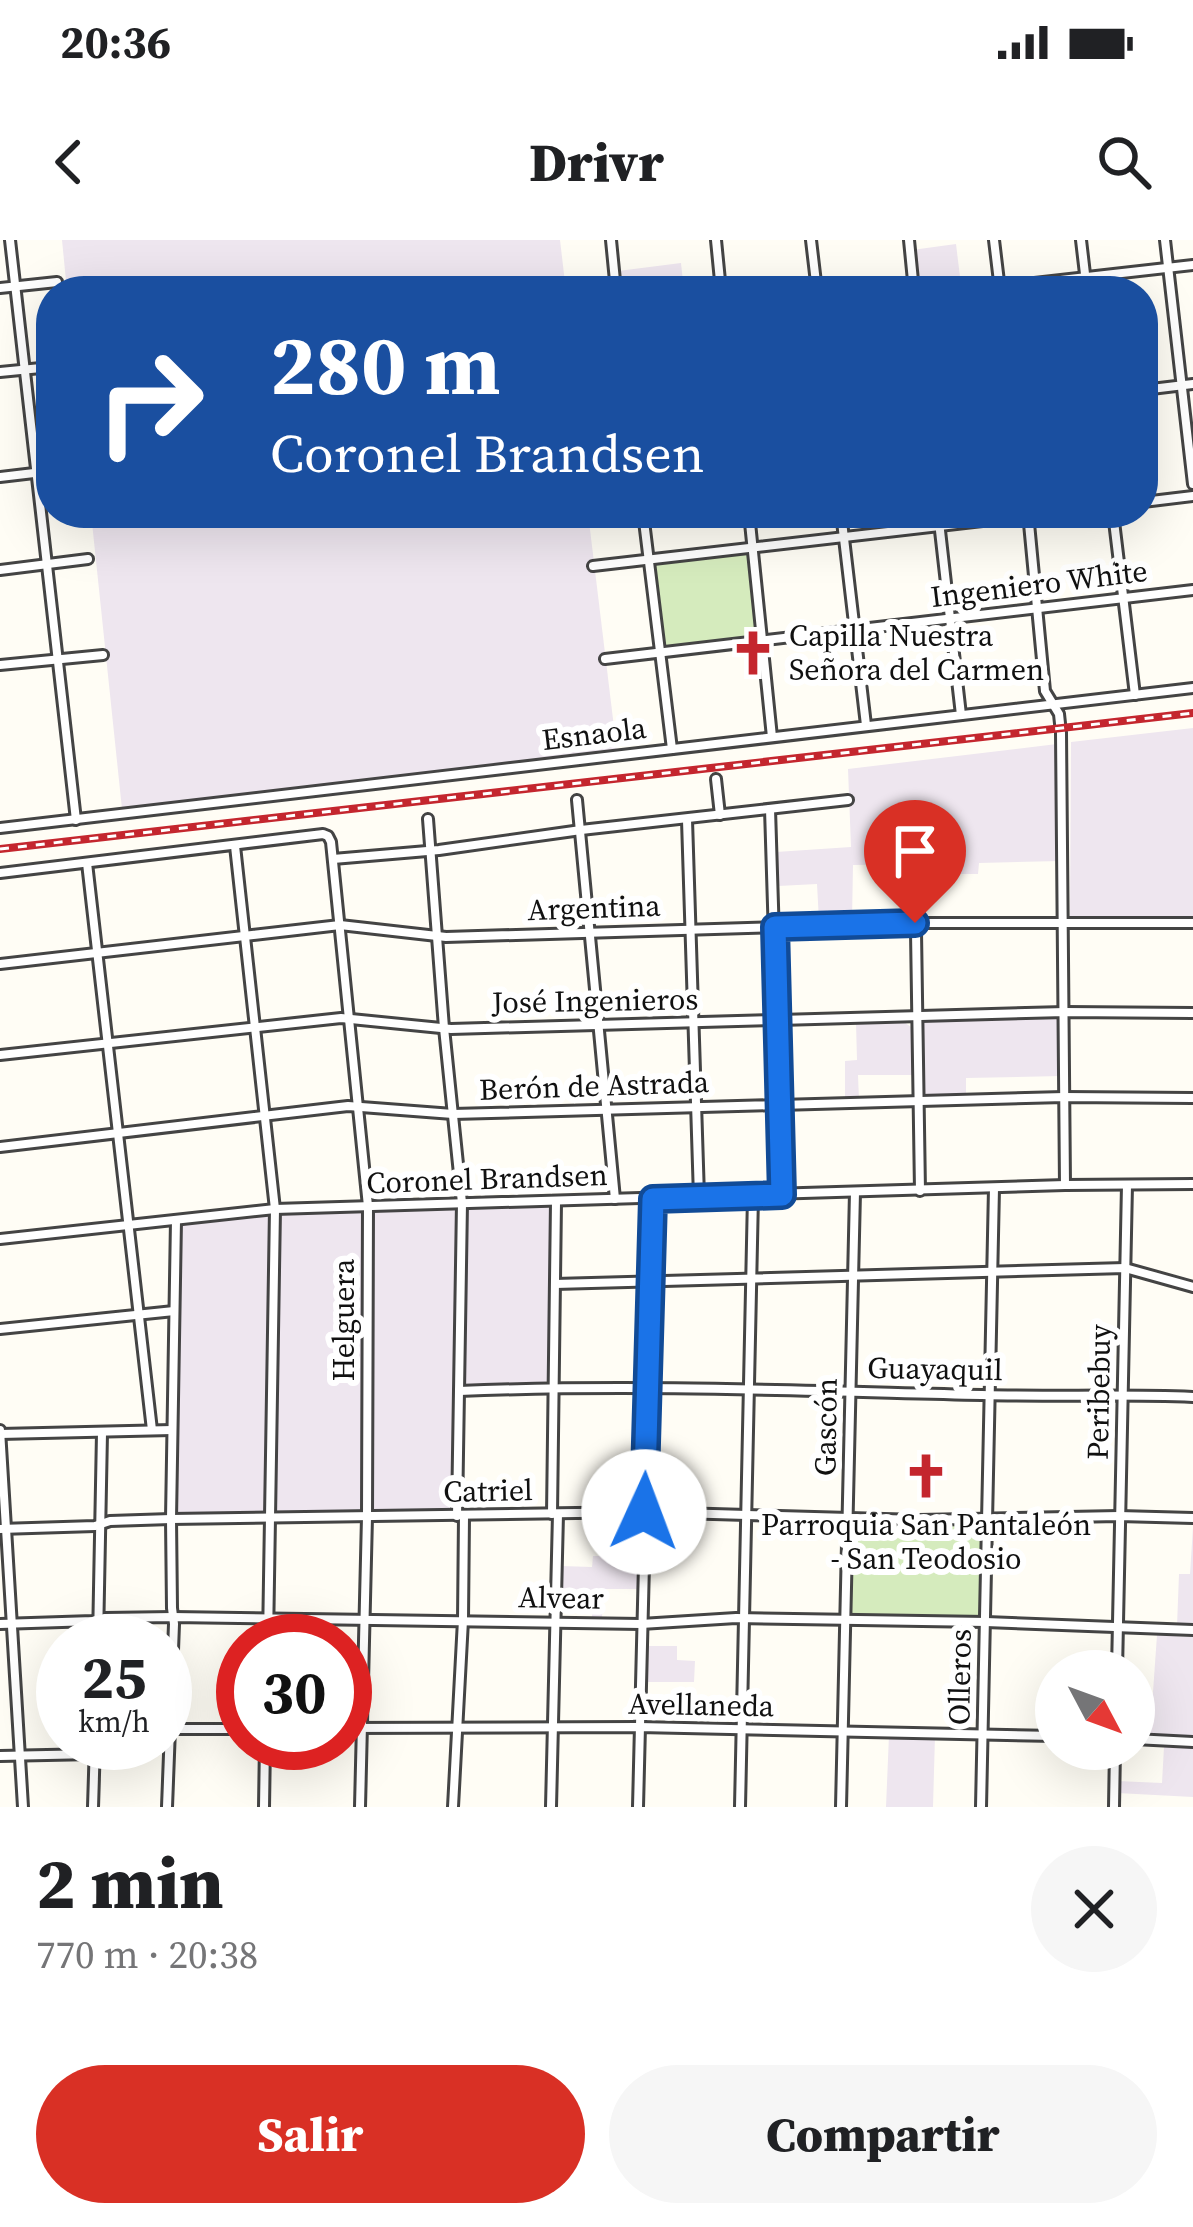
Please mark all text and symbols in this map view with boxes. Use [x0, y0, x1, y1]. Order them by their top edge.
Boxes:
text: 20:36 [60, 11, 171, 73]
text: Drivr [529, 125, 664, 199]
icon: back [36, 129, 102, 195]
icon: search [1091, 129, 1157, 195]
text: 280 m [270, 307, 501, 422]
icon: right [72, 324, 228, 480]
text: Coronel Brandsen [270, 416, 705, 490]
street label: Ingeniero White [928, 550, 1150, 617]
place label: Capilla Nuestra Señora del Carmen [789, 615, 1044, 690]
church icon: Capilla Nuestra Señora del Carmen [728, 628, 778, 678]
street label: Esnaola [540, 707, 649, 760]
pin [864, 800, 966, 923]
icon: arrive [882, 818, 948, 884]
street label: Argentina [527, 885, 662, 930]
street label: José Ingenieros [490, 978, 699, 1023]
street label: Berón de Astrada [478, 1061, 710, 1110]
street label: Coronel Brandsen [366, 1154, 608, 1203]
street label: Helguera [323, 1258, 364, 1381]
street label: Peribebuy [1077, 1323, 1120, 1460]
street label: Guayaquil [867, 1347, 1003, 1390]
street label: Gascón [804, 1378, 847, 1476]
position arrow [581, 1449, 707, 1575]
church icon: Parroquia San Pantaleón - San Teodosio [901, 1451, 951, 1501]
street label: Catriel [443, 1469, 533, 1512]
place label: Parroquia San Pantaleón - San Teodosio [761, 1504, 1091, 1579]
street label: Alvear [518, 1576, 605, 1619]
speed limit sign: 30 [216, 1614, 372, 1770]
street label: Olleros [938, 1629, 981, 1725]
text: 25 [81, 1636, 147, 1718]
north arrow [1035, 1650, 1155, 1770]
map controls [1035, 1650, 1155, 1770]
street label: Avellaneda [628, 1683, 775, 1726]
text: km/h [78, 1701, 150, 1742]
text: 2 min [36, 1833, 224, 1932]
button: close [1031, 1846, 1157, 1972]
text: 770 m · 20:38 [36, 1928, 258, 1981]
button: Salir [36, 2065, 585, 2203]
button: Compartir [609, 2065, 1157, 2203]

